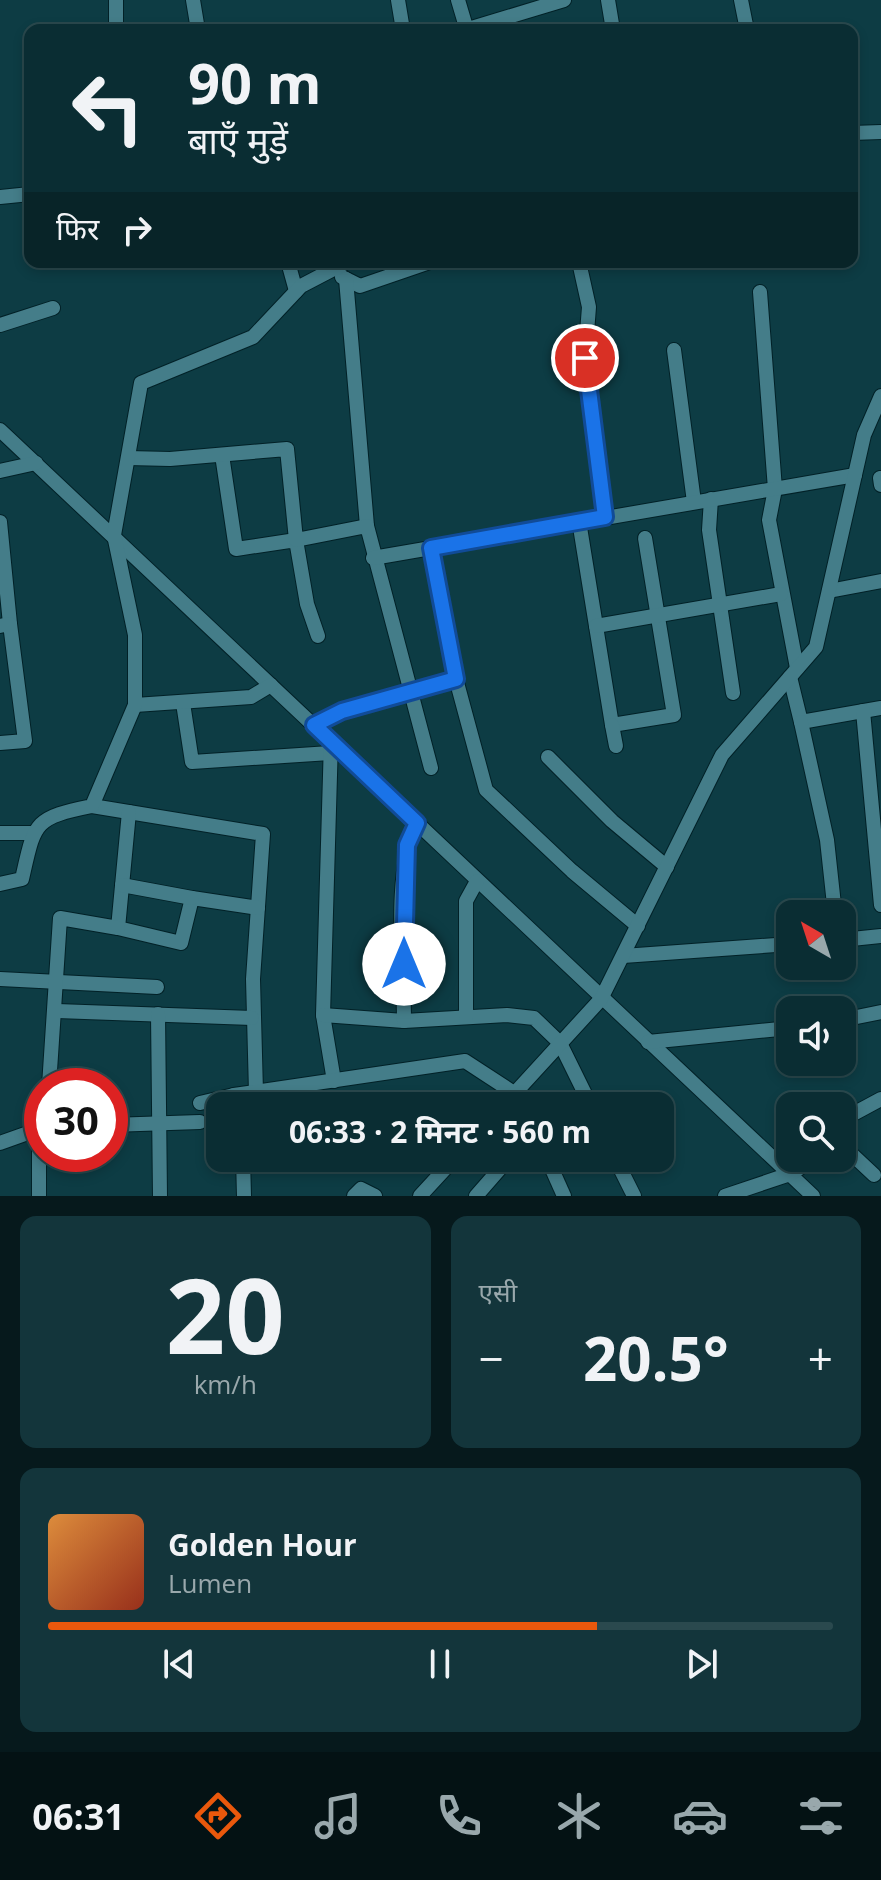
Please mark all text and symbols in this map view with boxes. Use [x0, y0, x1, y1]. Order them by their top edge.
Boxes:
text: 90 m [188, 44, 322, 120]
icon: left [56, 56, 160, 160]
text: बाएँ मुड़ें [188, 116, 288, 165]
text: फिर [56, 208, 99, 249]
icon: right [115, 208, 159, 252]
pin [551, 324, 619, 392]
icon: arrive [563, 336, 607, 380]
north arrow [776, 900, 856, 980]
map controls [776, 900, 856, 1172]
position arrow [362, 922, 446, 1006]
button: sound [776, 996, 856, 1076]
speed limit sign: 30 [24, 1068, 128, 1172]
button: search [776, 1092, 856, 1172]
text: 06:33 · 2 मिनट · 560 m [289, 1111, 591, 1152]
text: 20 [166, 1243, 285, 1384]
text: एसी [479, 1274, 517, 1310]
text: 20.5° [583, 1317, 729, 1399]
text: − [479, 1328, 504, 1388]
text: + [808, 1328, 833, 1388]
text: km/h [194, 1366, 257, 1402]
text: Golden Hour [168, 1524, 357, 1565]
text: Lumen [168, 1565, 252, 1601]
icon: previous [157, 1642, 201, 1686]
icon: pause [418, 1642, 462, 1686]
icon: next [680, 1642, 724, 1686]
icon: directions [190, 1788, 246, 1844]
icon: music [310, 1788, 366, 1844]
icon: phone [431, 1788, 487, 1844]
icon: climate [551, 1788, 607, 1844]
icon: car [672, 1788, 728, 1844]
icon: filters [793, 1788, 849, 1844]
text: 06:31 [32, 1792, 125, 1841]

